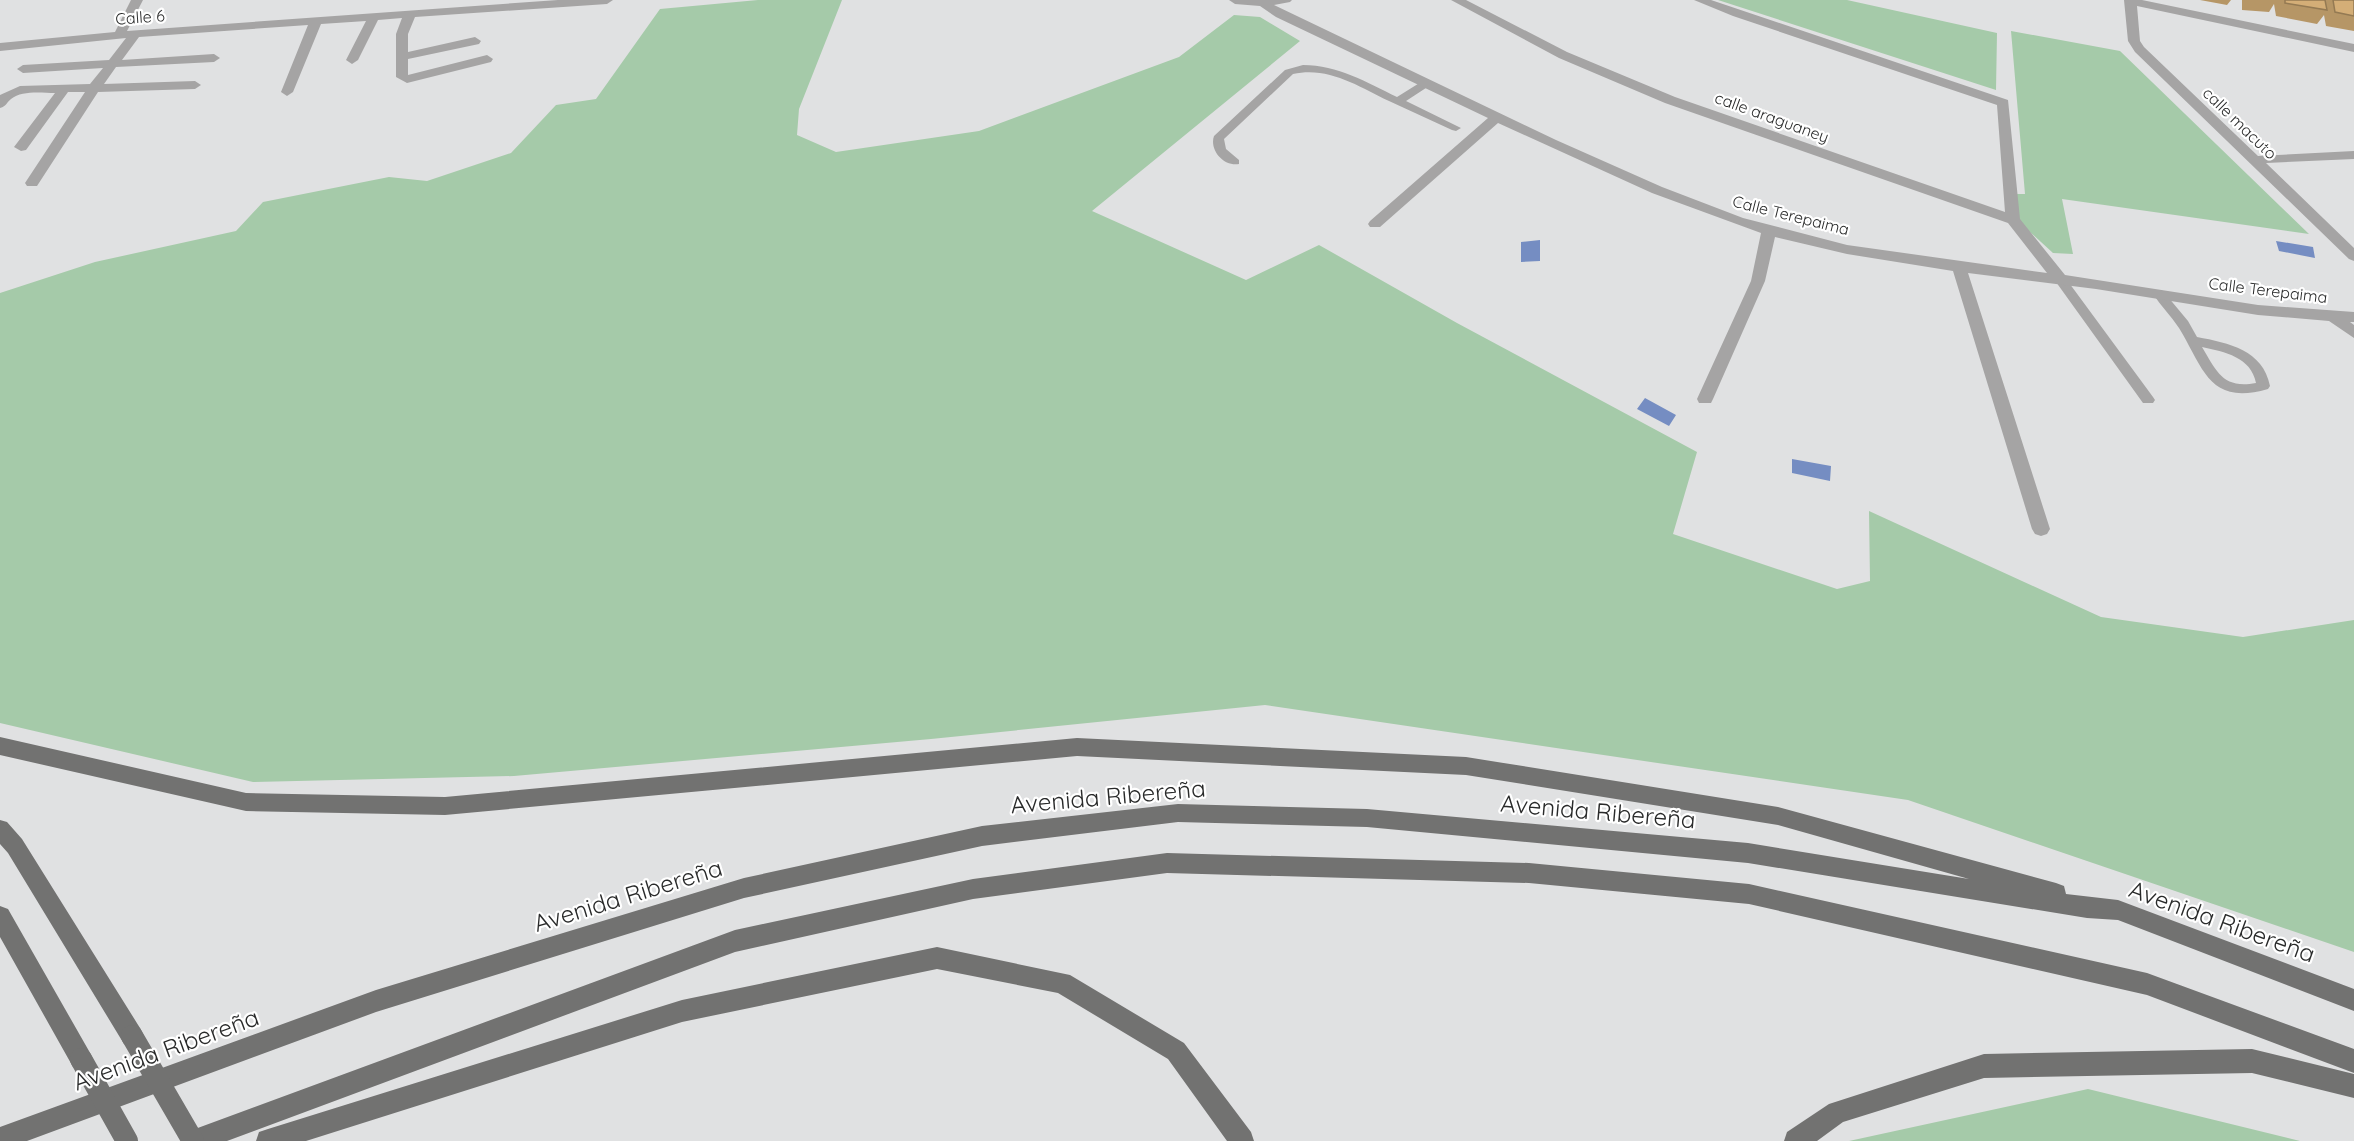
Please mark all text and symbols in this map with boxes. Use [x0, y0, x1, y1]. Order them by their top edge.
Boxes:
street label: Calle 6 [115, 5, 166, 29]
street label: calle macuto [2199, 83, 2281, 163]
street label: calle araguaney [1712, 87, 1832, 147]
street label: Calle Terepaima [1731, 191, 1851, 239]
street label: Calle Terepaima [2207, 273, 2329, 307]
street label: Avenida Ribereña [1009, 773, 1207, 819]
street label: Avenida Ribereña [1499, 788, 1697, 834]
street label: Avenida Ribereña [530, 852, 726, 938]
street label: Avenida Ribereña [2125, 874, 2319, 969]
street label: Avenida Ribereña [69, 1002, 263, 1097]

